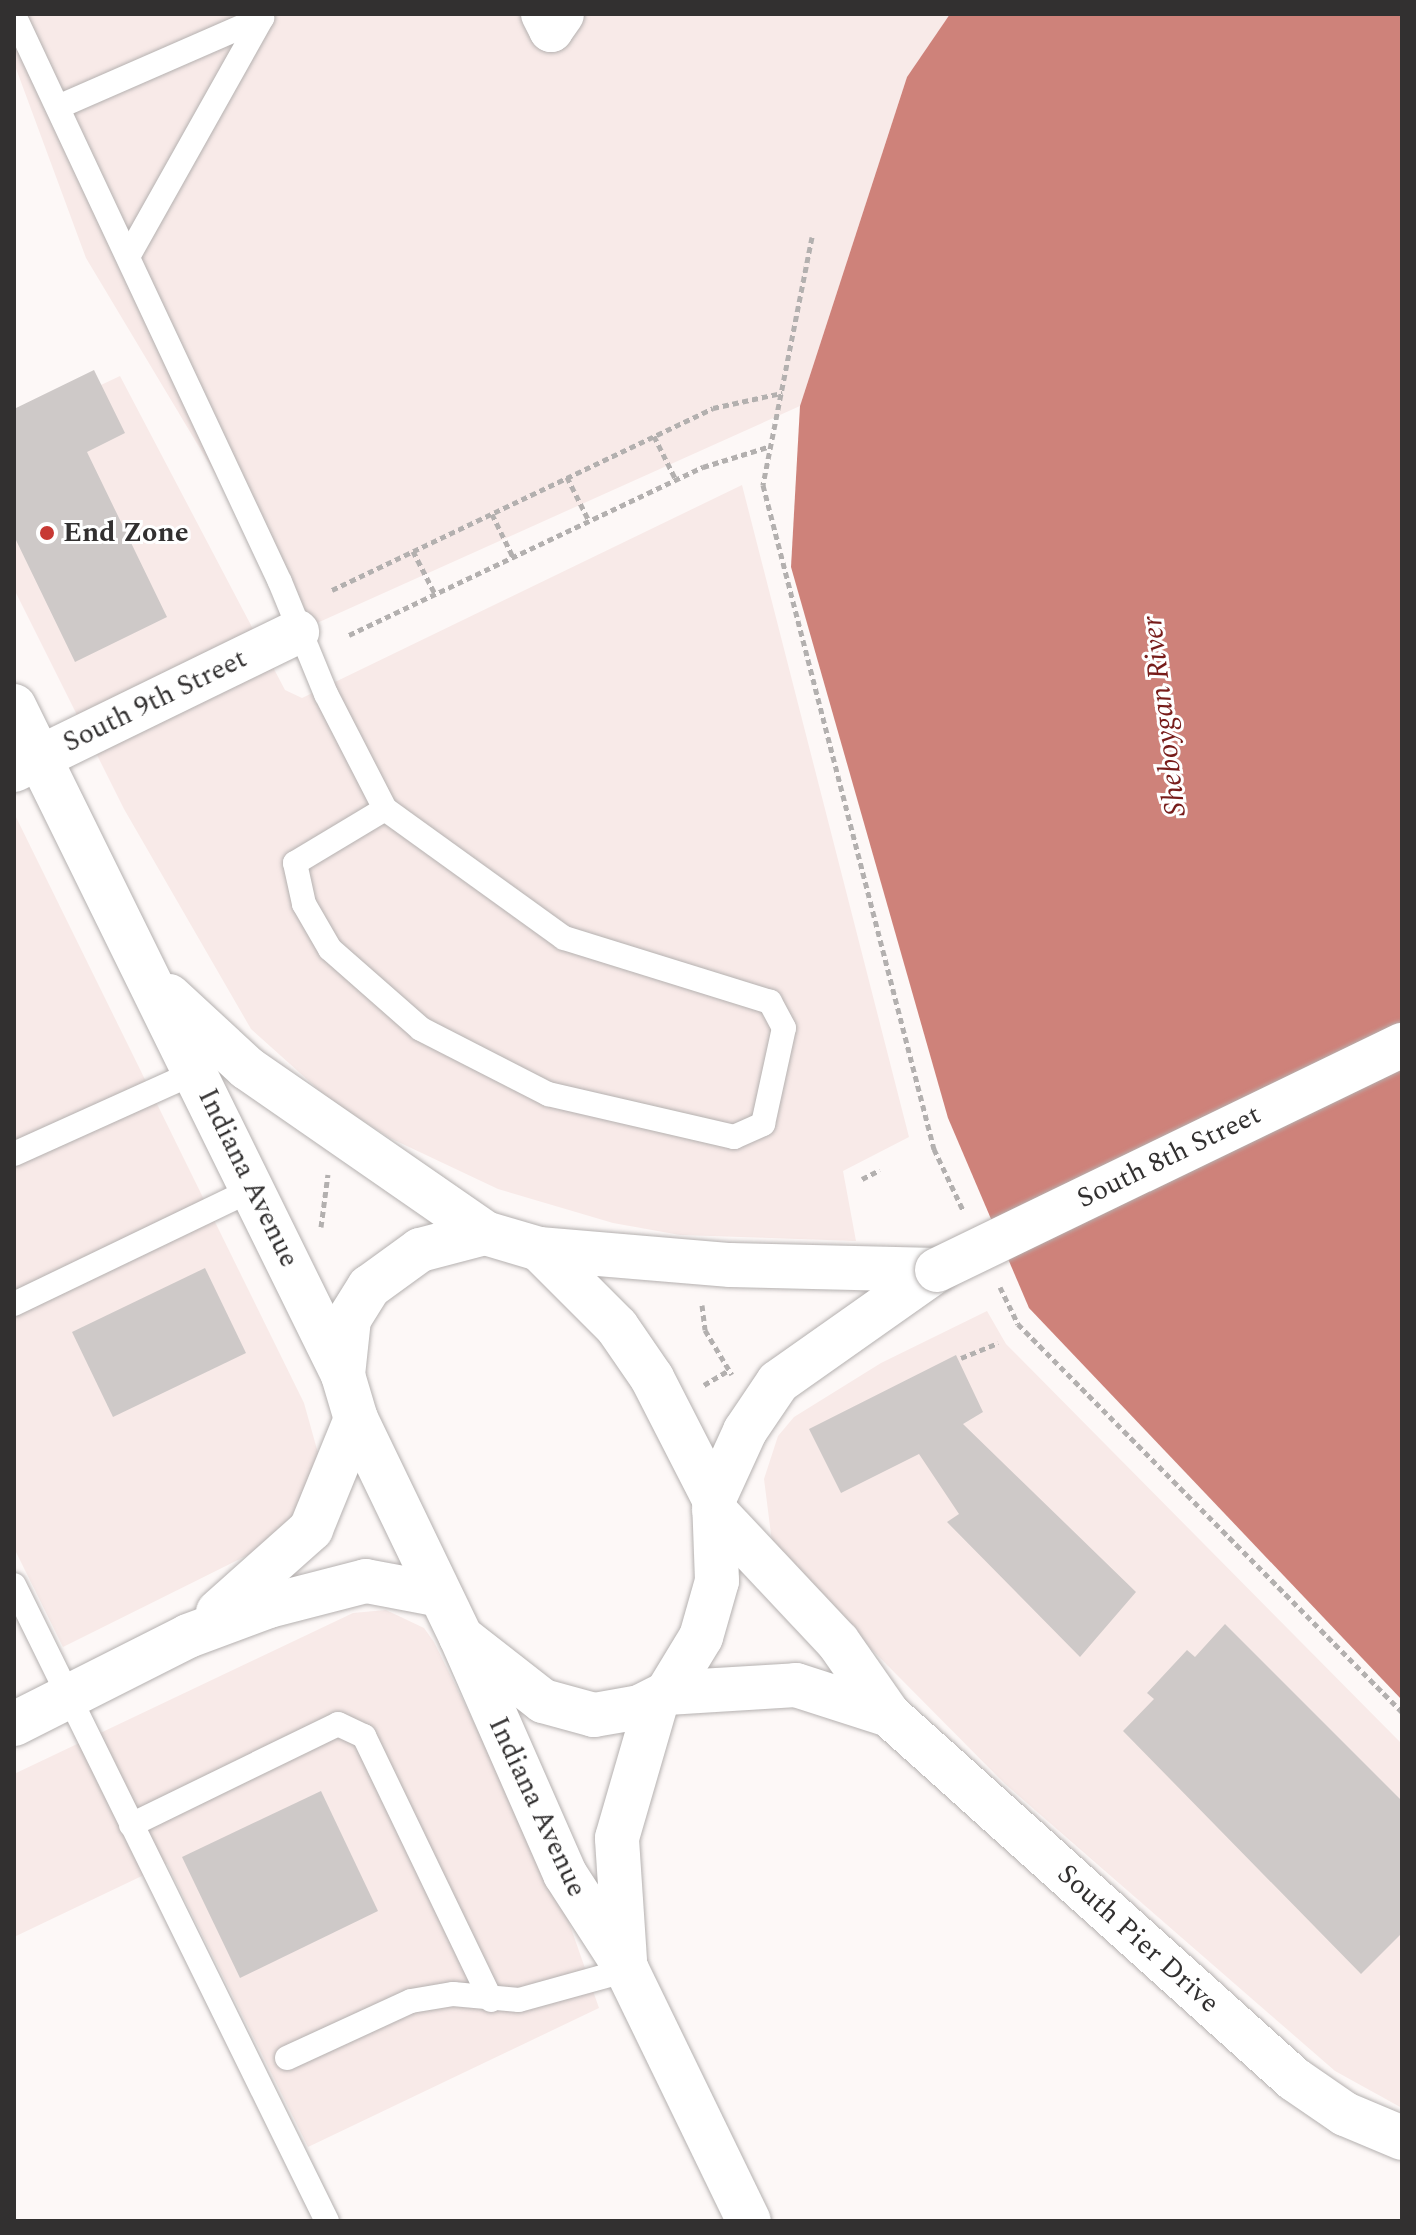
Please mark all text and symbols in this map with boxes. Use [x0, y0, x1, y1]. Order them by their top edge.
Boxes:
place label: End Zone [63, 516, 189, 550]
marker: End Zone [38, 524, 56, 542]
water label: Sheboygan River [1134, 614, 1194, 818]
street label: South 9th Street [58, 642, 252, 760]
street label: Indiana Avenue [190, 1083, 306, 1273]
street label: South 8th Street [1072, 1098, 1266, 1216]
street label: Indiana Avenue [481, 1712, 593, 1902]
street label: South Pier Drive [1050, 1857, 1226, 2021]

